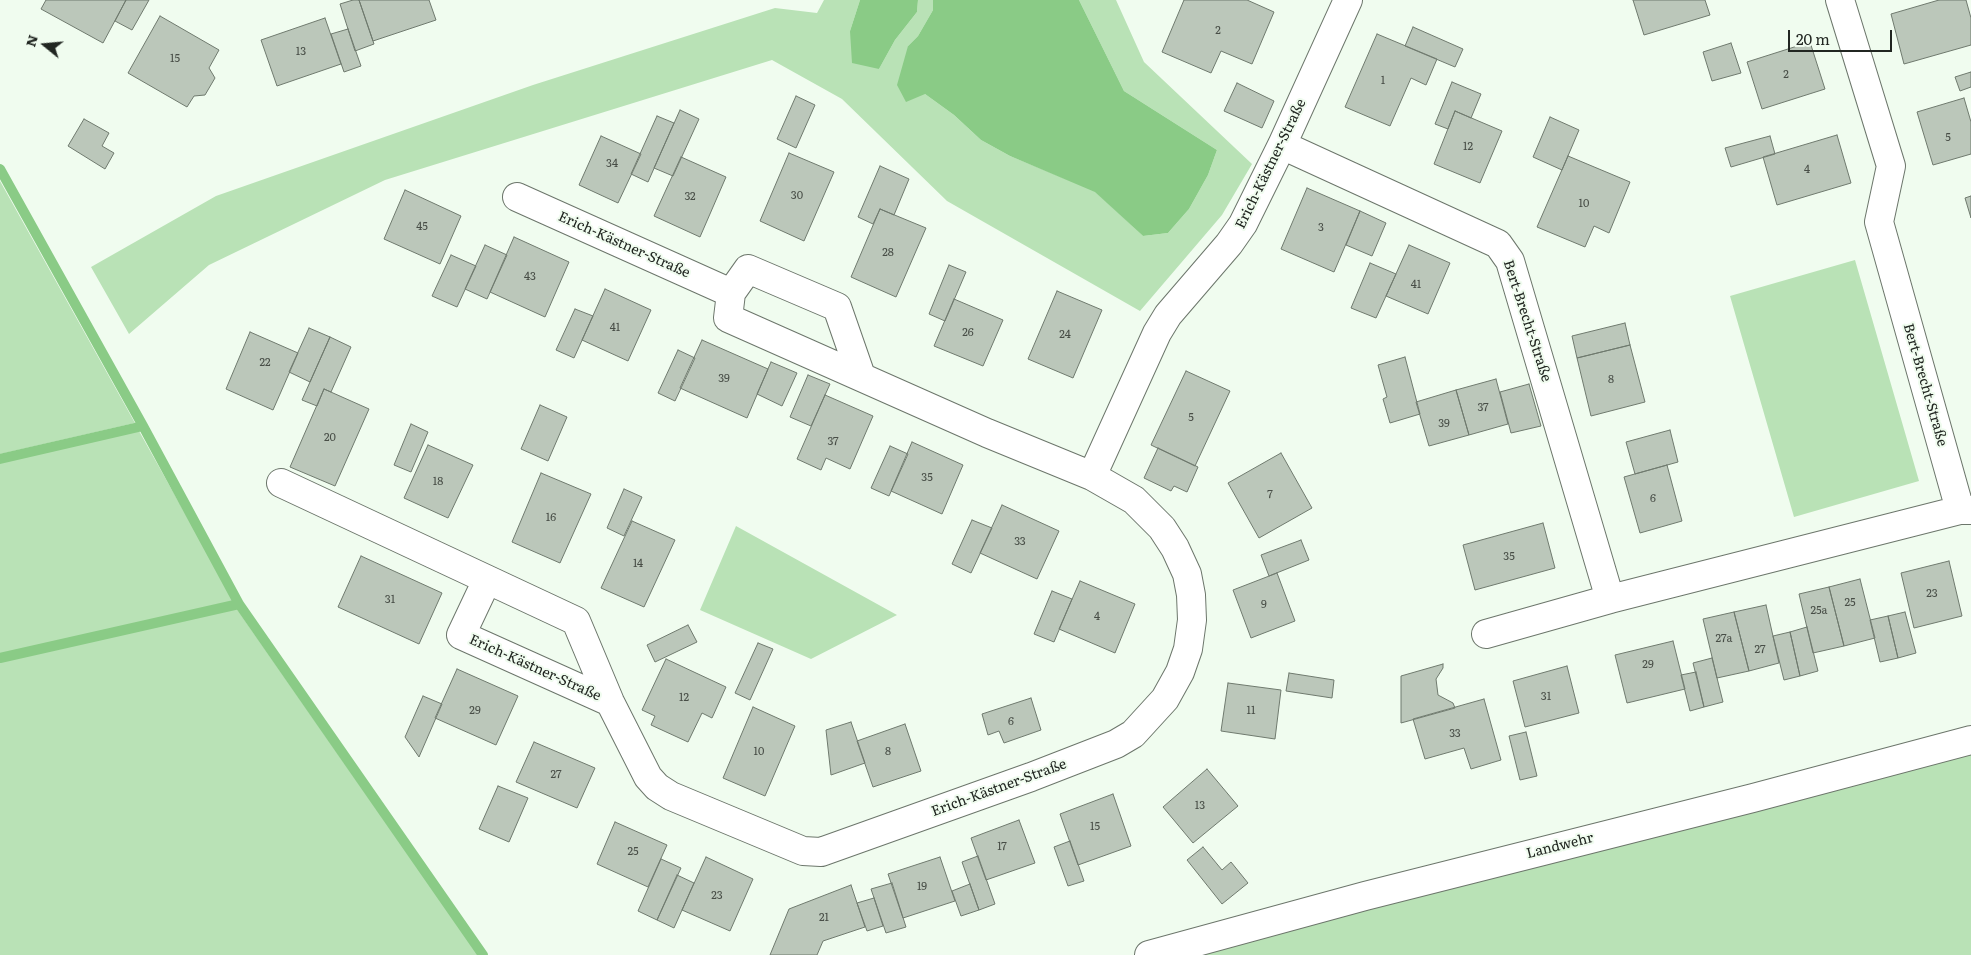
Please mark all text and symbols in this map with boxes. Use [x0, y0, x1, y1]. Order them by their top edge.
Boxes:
north arrow [20, 20, 70, 70]
scale bar [1791, 20, 1895, 52]
house number: 2 [1215, 24, 1221, 38]
text: 20 m [1796, 27, 1830, 50]
text: N [19, 32, 42, 49]
house number: 13 [296, 45, 306, 59]
house number: 15 [170, 52, 180, 66]
house number: 2 [1783, 68, 1789, 82]
house number: 1 [1381, 74, 1385, 88]
street label: Erich-Kästner-Straße [1232, 96, 1310, 232]
house number: 5 [1945, 131, 1951, 145]
house number: 12 [1463, 140, 1473, 154]
house number: 34 [606, 157, 618, 171]
house number: 4 [1804, 163, 1810, 177]
house number: 30 [791, 189, 803, 203]
house number: 32 [684, 190, 696, 204]
house number: 10 [1579, 197, 1589, 211]
street label: Erich-Kästner-Straße [555, 208, 693, 282]
house number: 45 [416, 220, 428, 234]
house number: 3 [1318, 221, 1324, 235]
house number: 28 [882, 246, 894, 260]
street label: Bert-Brecht-Straße [1499, 258, 1555, 384]
house number: 43 [524, 270, 536, 284]
house number: 41 [1411, 278, 1421, 292]
house number: 41 [610, 321, 620, 335]
street label: Bert-Brecht-Straße [1899, 322, 1951, 448]
house number: 26 [962, 326, 974, 340]
house number: 24 [1059, 328, 1071, 342]
house number: 22 [259, 356, 271, 370]
house number: 39 [718, 372, 730, 386]
house number: 8 [1608, 373, 1614, 387]
house number: 37 [1477, 401, 1489, 415]
house number: 5 [1188, 411, 1194, 425]
house number: 39 [1438, 417, 1450, 431]
house number: 20 [324, 431, 336, 445]
house number: 37 [827, 435, 839, 449]
house number: 35 [921, 471, 933, 485]
house number: 18 [433, 475, 443, 489]
house number: 7 [1267, 488, 1273, 502]
house number: 6 [1650, 492, 1656, 506]
house number: 16 [546, 511, 556, 525]
house number: 33 [1014, 535, 1026, 549]
house number: 35 [1503, 550, 1515, 564]
house number: 14 [633, 557, 643, 571]
house number: 23 [1926, 587, 1938, 601]
house number: 31 [385, 593, 395, 607]
house number: 25 [1844, 596, 1856, 610]
house number: 9 [1261, 598, 1267, 612]
house number: 25a [1810, 604, 1828, 618]
house number: 4 [1094, 610, 1100, 624]
street label: Erich-Kästner-Straße [466, 631, 604, 705]
house number: 27a [1716, 632, 1732, 646]
house number: 27 [1754, 643, 1766, 657]
house number: 29 [1642, 658, 1654, 672]
house number: 31 [1541, 690, 1551, 704]
house number: 12 [679, 691, 689, 705]
house number: 29 [469, 704, 481, 718]
house number: 11 [1247, 704, 1255, 718]
house number: 6 [1008, 715, 1014, 729]
house number: 33 [1449, 727, 1461, 741]
house number: 10 [754, 745, 764, 759]
house number: 8 [885, 745, 891, 759]
street label: Erich-Kästner-Straße [929, 756, 1069, 820]
house number: 27 [550, 768, 562, 782]
house number: 13 [1195, 799, 1205, 813]
house number: 15 [1090, 820, 1100, 834]
street label: Landwehr [1525, 830, 1595, 862]
house number: 17 [997, 840, 1007, 854]
house number: 25 [627, 845, 639, 859]
house number: 19 [917, 880, 927, 894]
house number: 23 [711, 889, 723, 903]
house number: 21 [819, 911, 829, 925]

